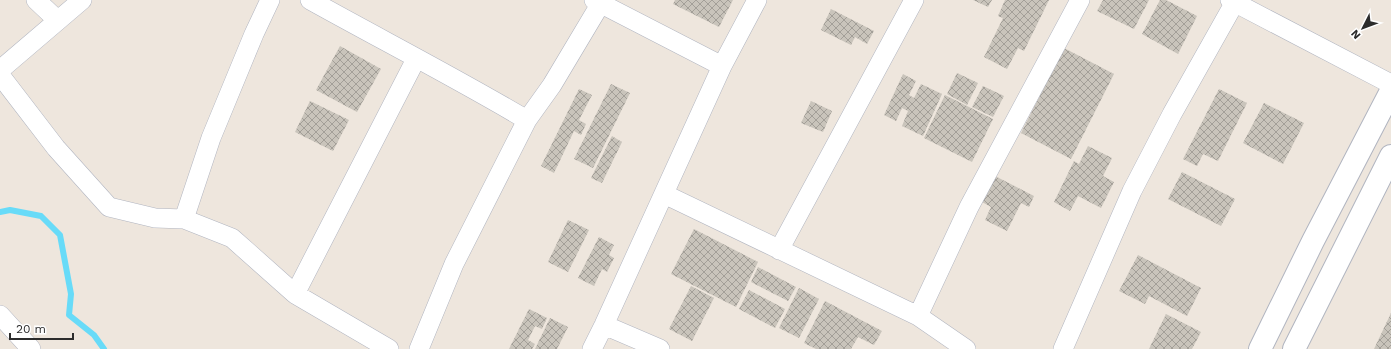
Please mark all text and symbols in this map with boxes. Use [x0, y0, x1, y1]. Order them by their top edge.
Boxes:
north arrow [1343, 8, 1383, 48]
text: N [1348, 27, 1363, 42]
scale bar [10, 315, 73, 341]
text: 20 m [16, 322, 46, 336]

